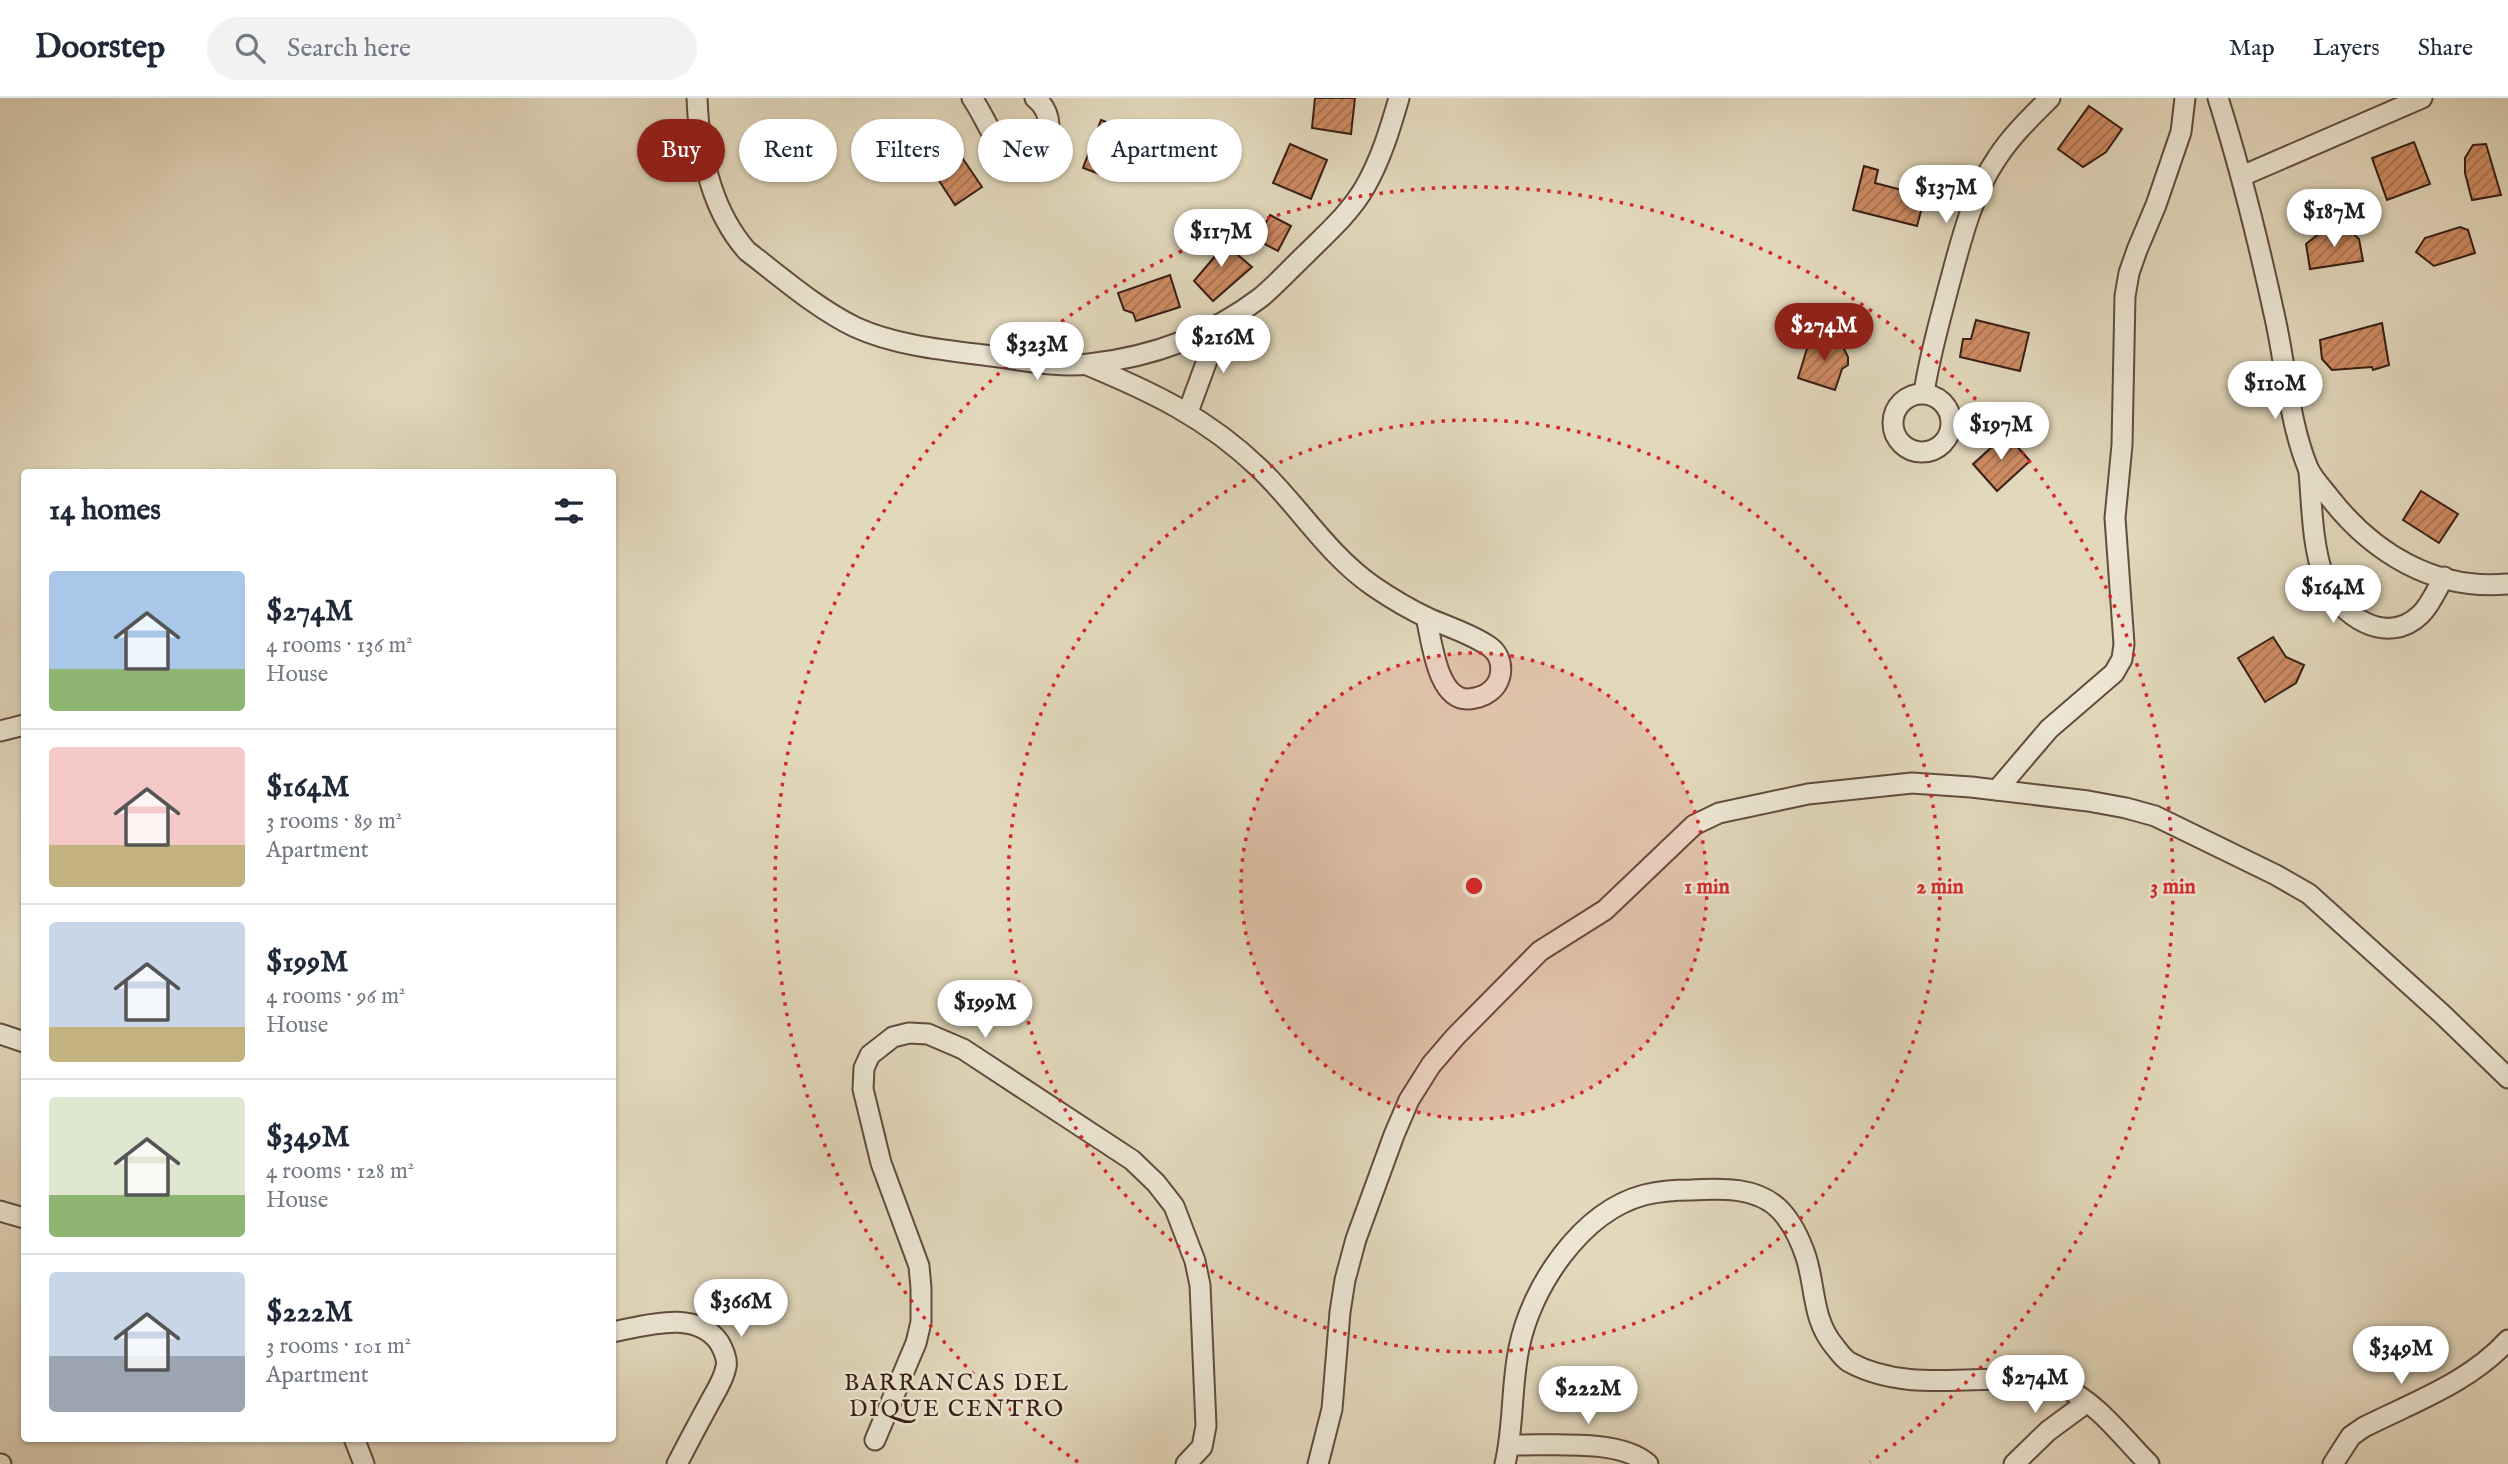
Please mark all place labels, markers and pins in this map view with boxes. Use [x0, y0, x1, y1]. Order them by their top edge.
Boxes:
pin: $137M [1897, 166, 1995, 225]
pin: $187M [2285, 190, 2383, 249]
pin: $117M [1172, 209, 1270, 269]
pin: $274M [1775, 303, 1873, 363]
pin: $216M [1174, 316, 1272, 375]
pin: $323M [988, 322, 1086, 382]
pin: $110M [2226, 362, 2324, 421]
pin: $197M [1952, 402, 2050, 462]
pin: $164M [2284, 566, 2382, 625]
centre of rings [1462, 874, 1486, 898]
pin: $199M [936, 981, 1034, 1040]
pin: $366M [692, 1280, 790, 1339]
pin: $349M [2352, 1326, 2450, 1386]
pin: $274M [1986, 1356, 2084, 1415]
pin: $222M [1539, 1366, 1637, 1426]

